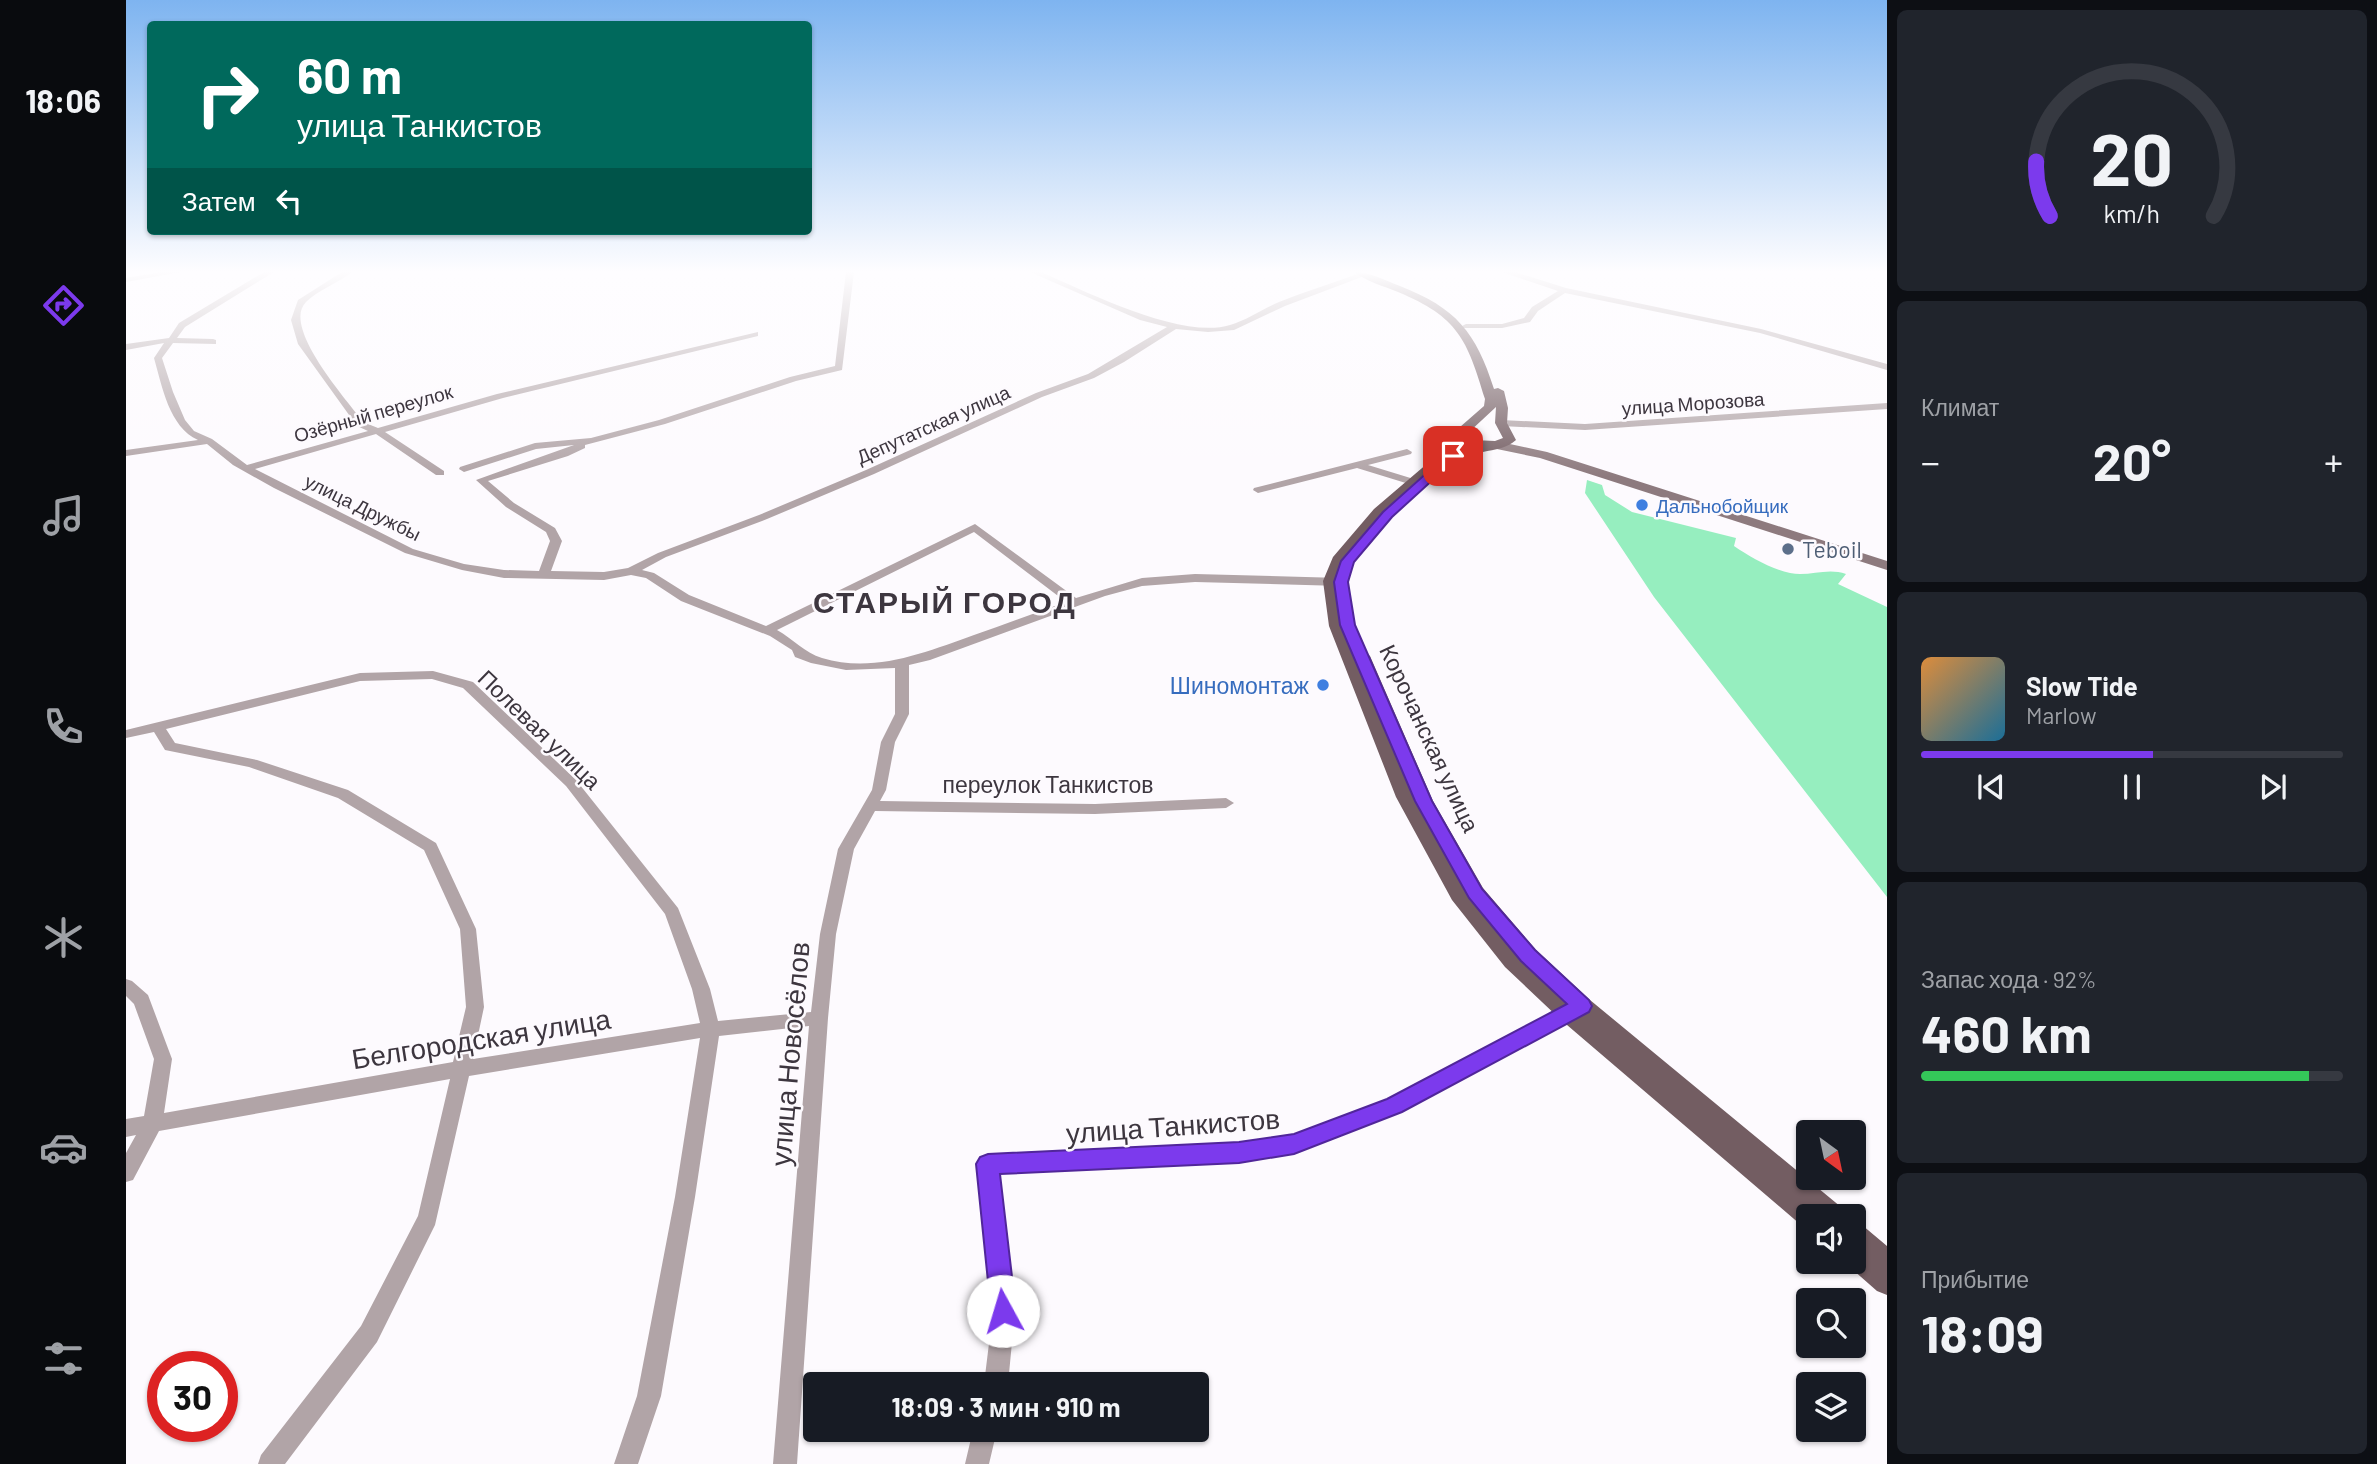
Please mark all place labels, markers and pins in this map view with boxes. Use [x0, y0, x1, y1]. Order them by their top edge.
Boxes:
pin [1423, 426, 1483, 486]
place label: Дальнобойщик [1656, 494, 1789, 517]
marker: Дальнобойщик [1634, 497, 1650, 513]
place label: Teboil [1802, 535, 1862, 563]
marker: Teboil [1780, 541, 1796, 557]
place label: Шиномонтаж [1170, 671, 1310, 699]
marker: Шиномонтаж [1315, 677, 1331, 693]

